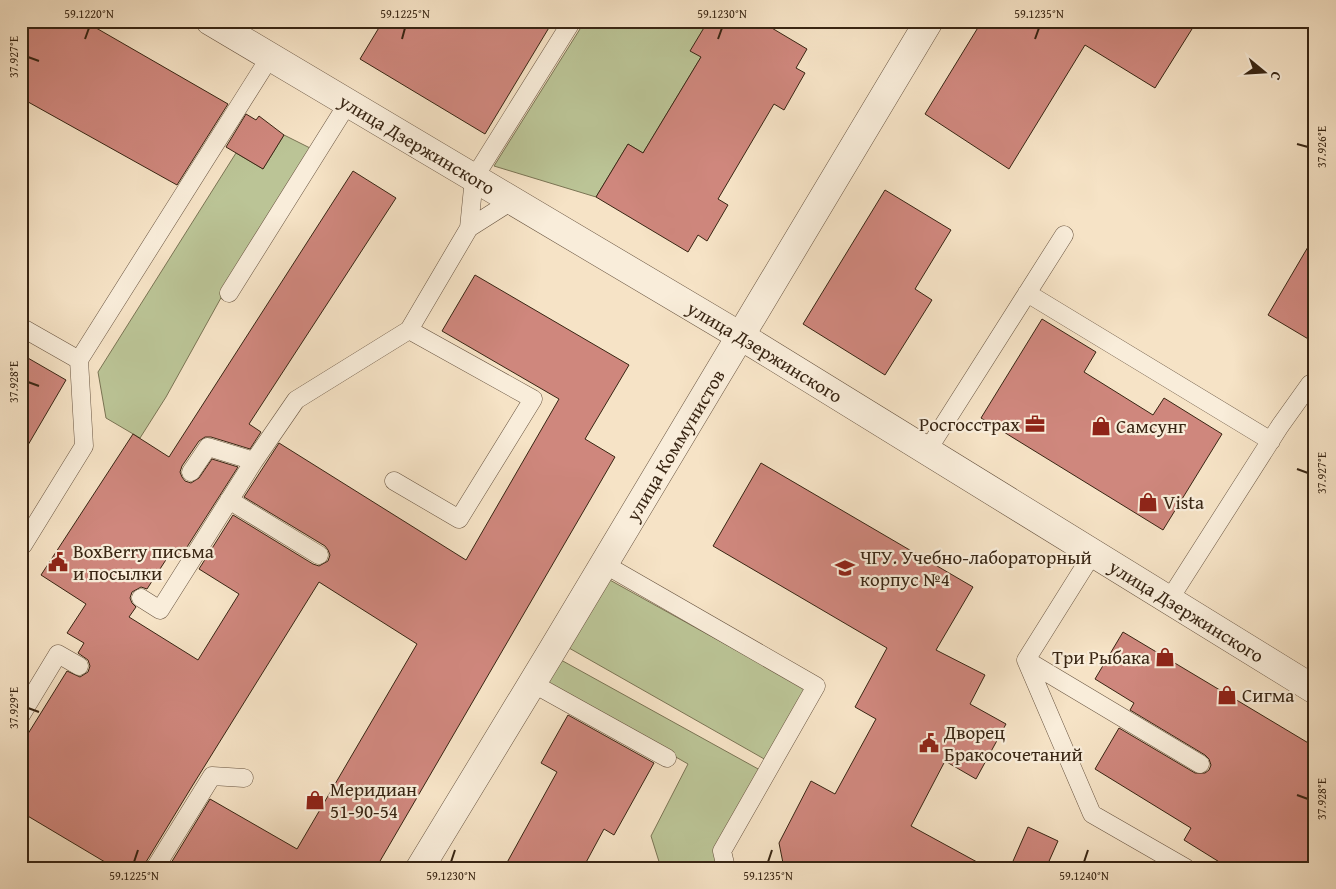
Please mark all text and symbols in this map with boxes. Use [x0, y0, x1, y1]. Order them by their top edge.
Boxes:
text: 59.1220°N [64, 5, 114, 22]
text: 59.1225°N [380, 5, 430, 22]
text: 59.1230°N [697, 5, 747, 22]
text: 59.1235°N [1014, 5, 1064, 22]
text: 37.927°E [5, 36, 22, 78]
north arrow [1238, 48, 1288, 98]
text: С [1266, 69, 1287, 83]
street label: улица Дзержинского [333, 86, 501, 201]
text: 37.926°E [1313, 126, 1330, 168]
street label: улица Дзержинского [681, 293, 848, 410]
text: 37.928°E [5, 361, 22, 403]
street label: улица Коммунистов [618, 364, 732, 527]
place label: Росгосстрах [919, 410, 1020, 438]
place label: Самсунг [1116, 412, 1186, 440]
office icon: Росгосстрах [1024, 413, 1046, 435]
shop icon: Самсунг [1090, 415, 1112, 437]
text: 37.927°E [1313, 452, 1330, 494]
place label: Vista [1163, 488, 1204, 516]
shop icon: Vista [1137, 491, 1159, 513]
place label: BoxBerry письма и посылки [73, 537, 214, 587]
place label: ЧГУ. Учебно-лабораторный корпус №4 [860, 543, 1092, 593]
public building icon: BoxBerry письма и посылки [47, 551, 69, 573]
street label: улица Дзержинского [1103, 552, 1269, 669]
school or university icon: ЧГУ. Учебно-лабораторный корпус №4 [834, 557, 856, 579]
place label: Три Рыбака [1052, 643, 1150, 671]
shop icon: Три Рыбака [1154, 646, 1176, 668]
place label: Сигма [1242, 681, 1294, 709]
shop icon: Сигма [1216, 684, 1238, 706]
text: 37.929°E [5, 687, 22, 729]
place label: Дворец Бракосочетаний [943, 718, 1083, 768]
public building icon: Дворец Бракосочетаний [918, 732, 940, 754]
place label: Меридиан 51-90-54 [330, 775, 417, 825]
text: 37.928°E [1313, 778, 1330, 820]
shop icon: Меридиан 51-90-54 [304, 789, 326, 811]
text: 59.1225°N [109, 867, 159, 884]
text: 59.1230°N [426, 867, 476, 884]
text: 59.1235°N [743, 867, 793, 884]
text: 59.1240°N [1059, 867, 1109, 884]

